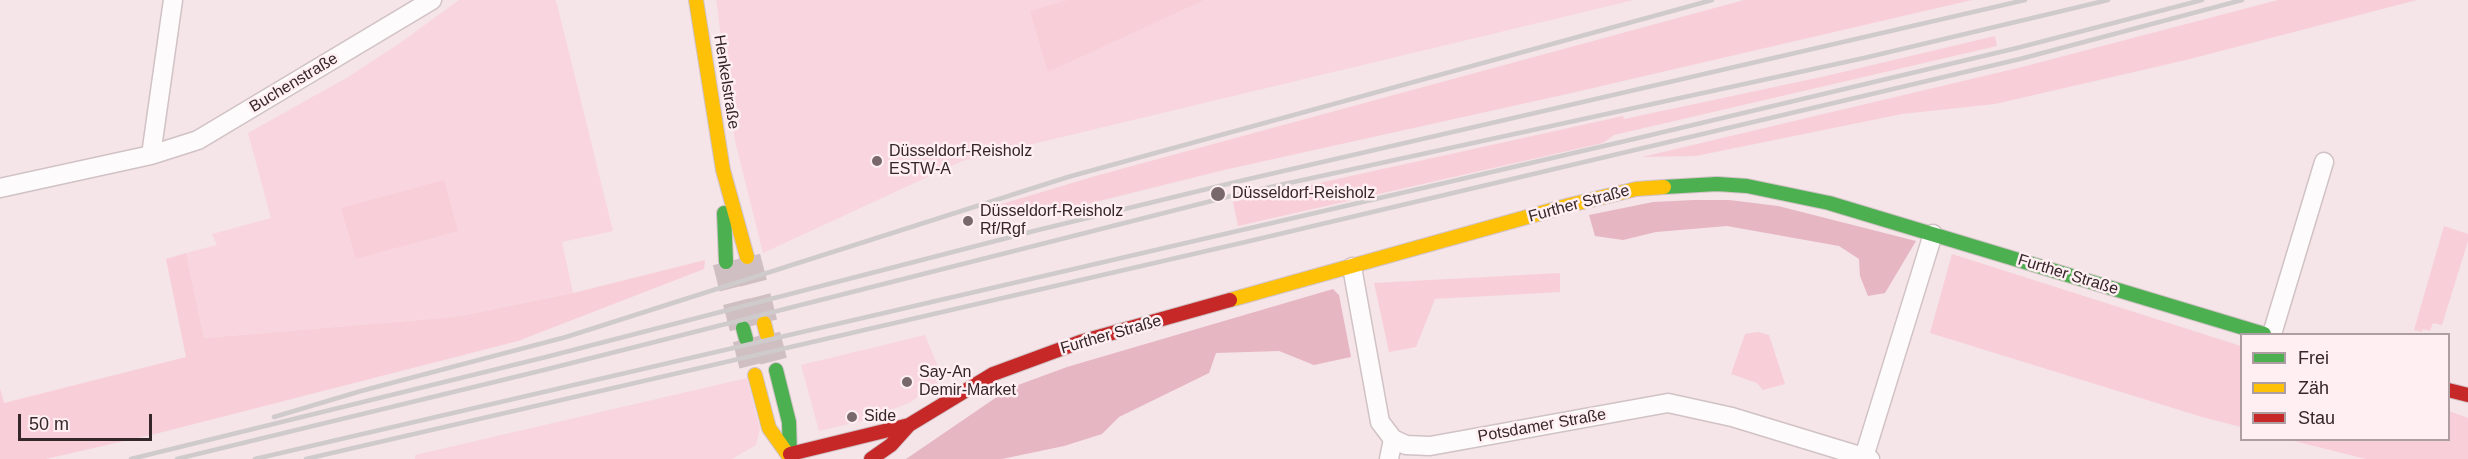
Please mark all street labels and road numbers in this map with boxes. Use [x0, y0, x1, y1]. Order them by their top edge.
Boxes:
street label: Henkelstraße [709, 34, 743, 130]
street label: Buchenstraße [246, 49, 342, 117]
street label: Further Straße [1526, 181, 1632, 227]
street label: Further Straße [2015, 251, 2121, 299]
street label: Further Straße [1058, 311, 1164, 359]
street label: Potsdamer Straße [1476, 405, 1608, 447]

